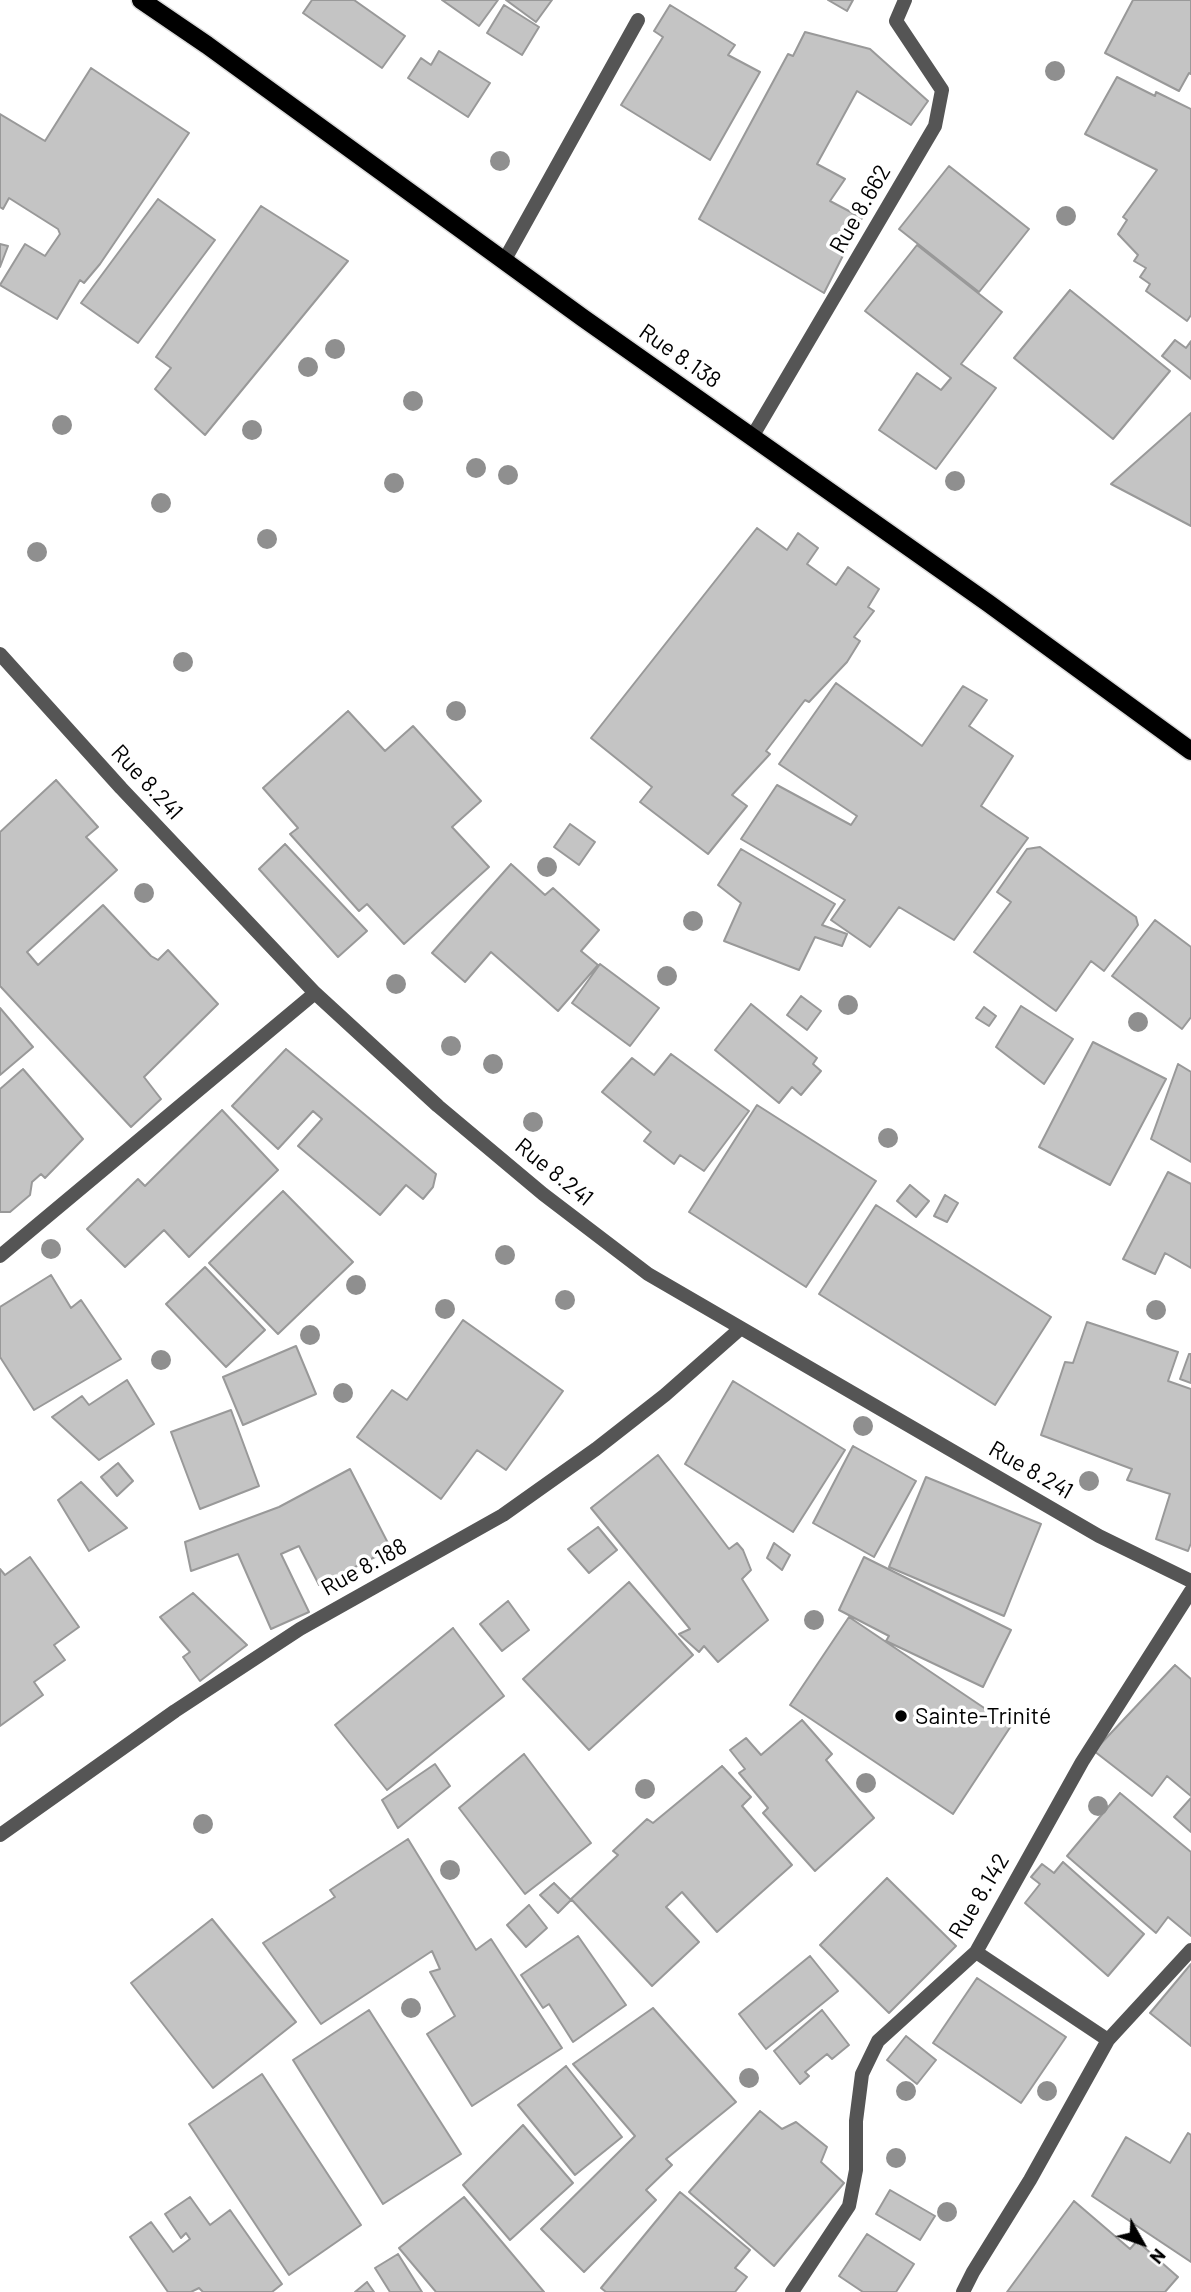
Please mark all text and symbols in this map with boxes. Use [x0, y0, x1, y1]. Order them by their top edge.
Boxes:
street label: Rue 8.662 [824, 160, 896, 258]
street label: Rue 8.138 [634, 318, 726, 394]
street label: Rue 8.241 [105, 739, 189, 825]
street label: Rue 8.241 [509, 1132, 599, 1212]
street label: Rue 8.241 [984, 1435, 1078, 1505]
street label: Rue 8.188 [316, 1532, 412, 1602]
place label: Sainte-Trinité [915, 1702, 1051, 1730]
marker: Sainte-Trinité [893, 1708, 909, 1724]
street label: Rue 8.142 [943, 1848, 1015, 1944]
north arrow [1107, 2208, 1177, 2278]
text: N [1146, 2245, 1171, 2269]

